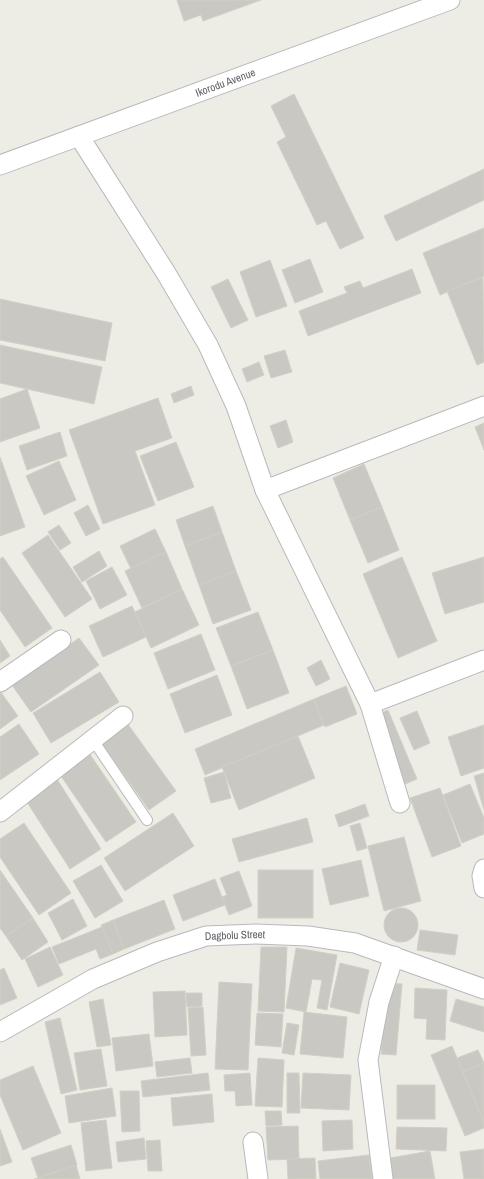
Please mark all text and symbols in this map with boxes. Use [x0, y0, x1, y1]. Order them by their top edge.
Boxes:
street label: Ikorodu Avenue [193, 65, 257, 100]
street label: Dagbolu Street [204, 927, 266, 943]

